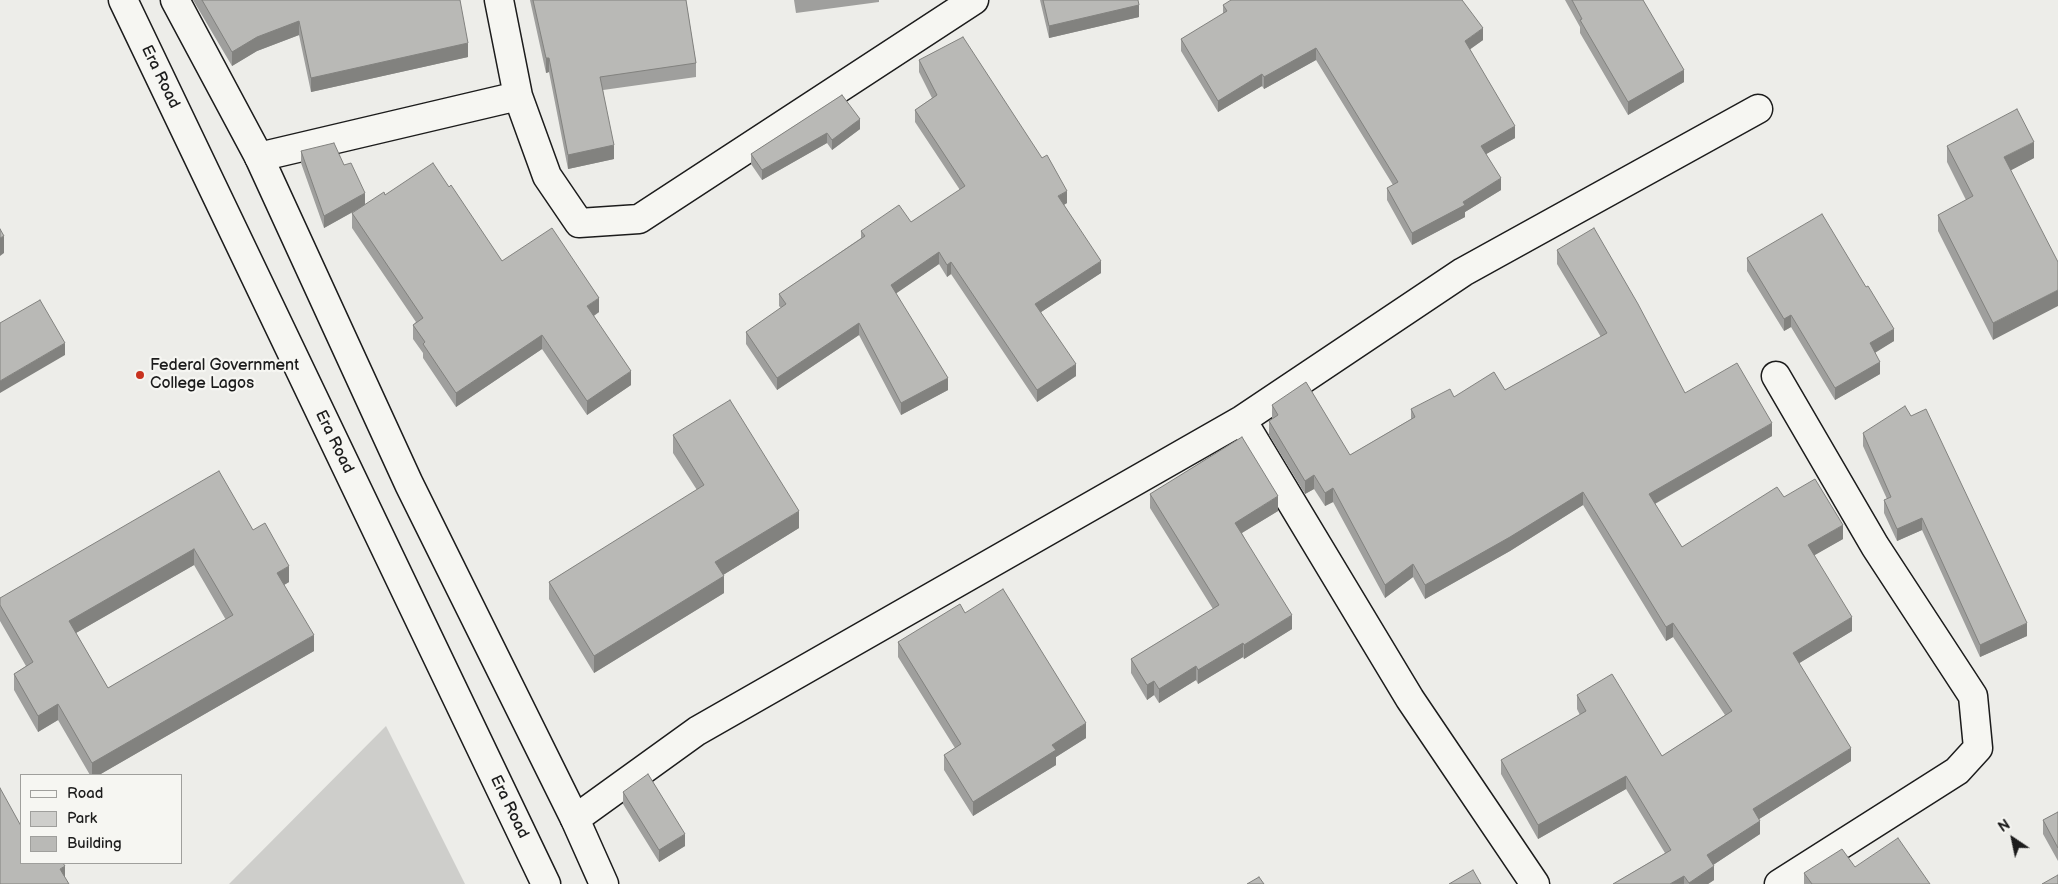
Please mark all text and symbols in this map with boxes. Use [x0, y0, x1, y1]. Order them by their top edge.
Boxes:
street label: Era Road [136, 42, 184, 112]
place label: Federal Government College Lagos [150, 356, 299, 394]
marker: Federal Government College Lagos [134, 369, 146, 381]
street label: Era Road [310, 407, 358, 477]
street label: Era Road [485, 772, 533, 842]
legend [20, 774, 182, 864]
text: Road [67, 784, 103, 803]
text: Park [67, 809, 97, 828]
north arrow [1988, 814, 2038, 864]
text: N [1995, 816, 2013, 836]
text: Building [67, 834, 122, 853]

